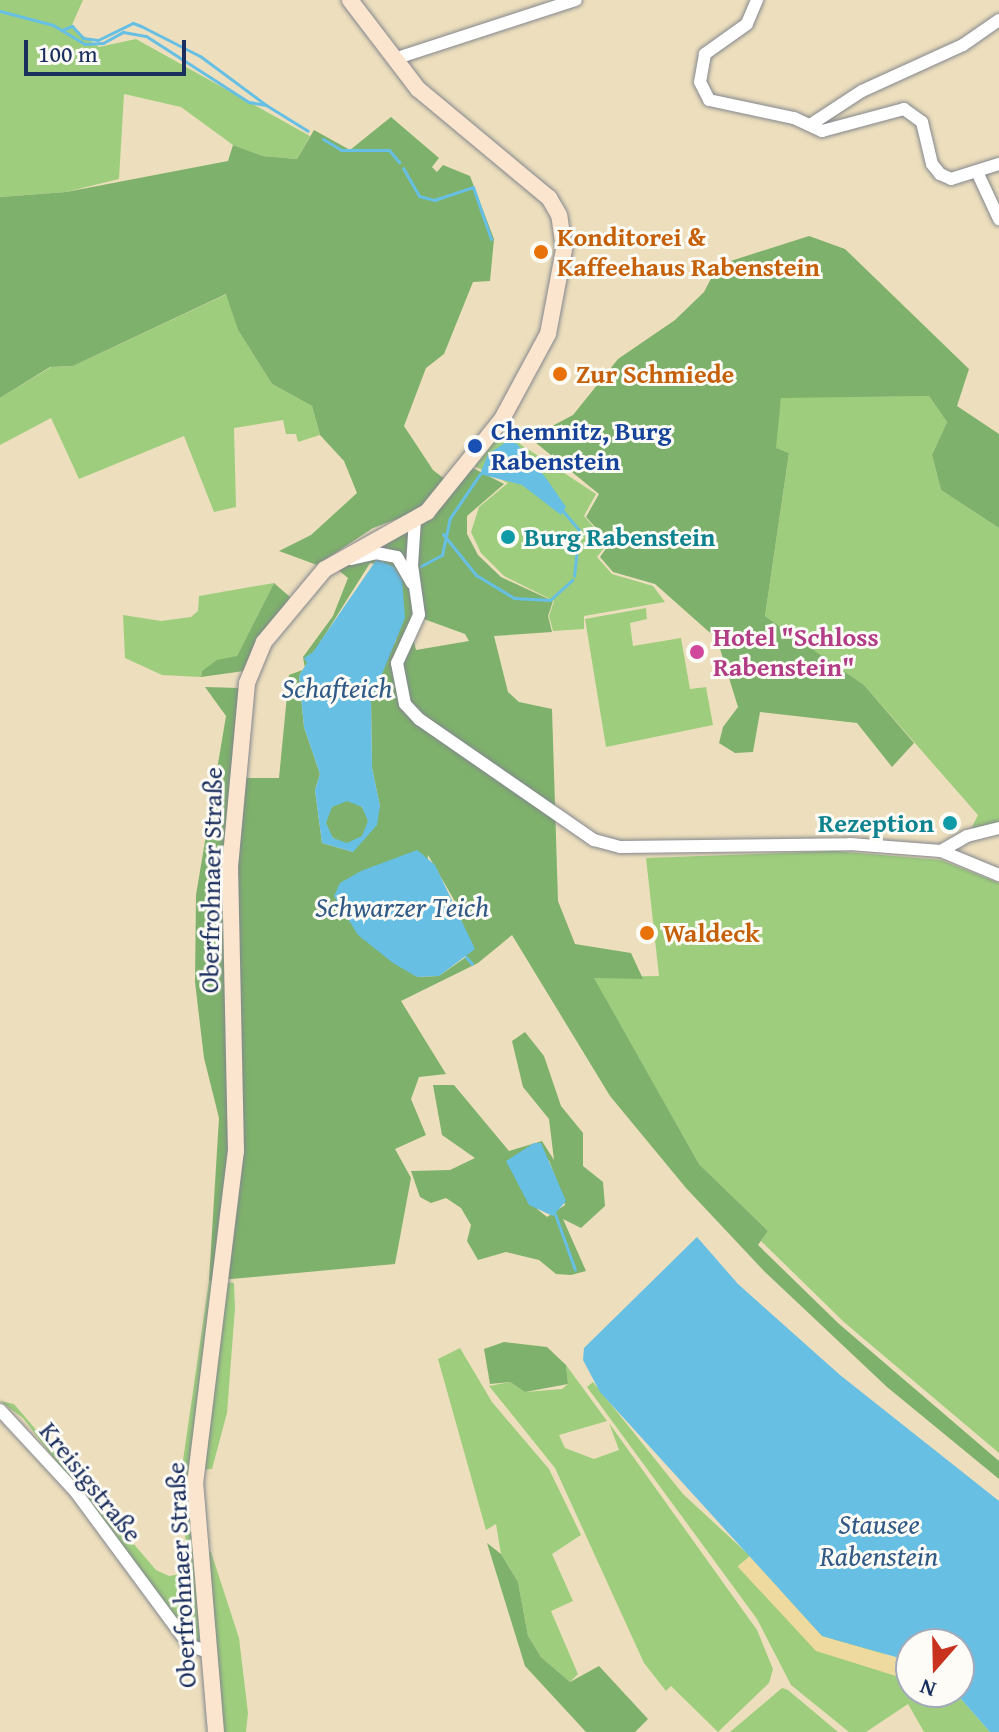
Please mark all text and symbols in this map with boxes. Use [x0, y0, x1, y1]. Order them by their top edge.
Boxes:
scale bar [28, 24, 190, 74]
text: 100 m [38, 36, 98, 71]
place label: Konditorei & Kaffeehaus Rabenstein [557, 221, 820, 282]
marker: Konditorei & Kaffeehaus Rabenstein [532, 243, 550, 261]
place label: Zur Schmiede [576, 358, 734, 390]
marker: Zur Schmiede [551, 365, 569, 383]
place label: Chemnitz, Burg Rabenstein [491, 415, 671, 476]
marker: Chemnitz, Burg Rabenstein [466, 437, 484, 455]
place label: Burg Rabenstein [524, 521, 715, 553]
marker: Burg Rabenstein [499, 528, 517, 546]
place label: Hotel "Schloss Rabenstein" [713, 621, 879, 682]
marker: Hotel "Schloss Rabenstein" [688, 643, 706, 661]
water label: Schafteich [282, 671, 392, 705]
street label: Oberfrohnaer Straße [193, 767, 229, 993]
place label: Rezeption [818, 807, 934, 839]
marker: Rezeption [941, 814, 959, 832]
water label: Schwarzer Teich [315, 890, 489, 924]
place label: Waldeck [663, 917, 760, 949]
marker: Waldeck [638, 924, 656, 942]
street label: Kreisigstraße [33, 1416, 149, 1548]
street label: Oberfrohnaer Straße [159, 1461, 203, 1689]
water label: Stausee Rabenstein [820, 1507, 938, 1573]
north arrow [895, 1628, 975, 1708]
text: N [915, 1671, 940, 1706]

